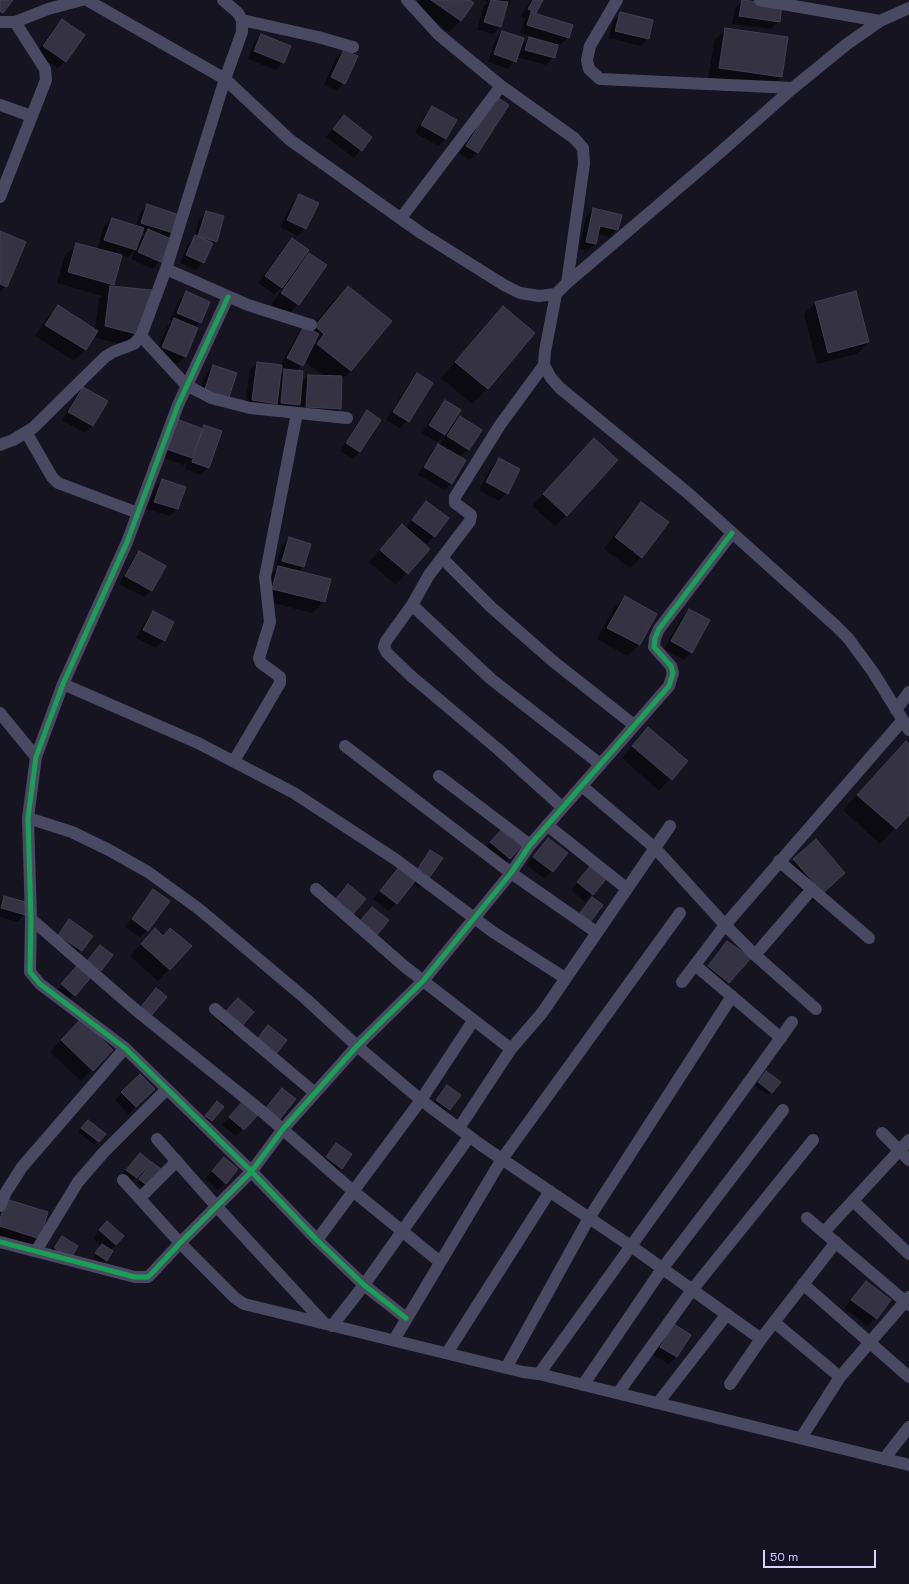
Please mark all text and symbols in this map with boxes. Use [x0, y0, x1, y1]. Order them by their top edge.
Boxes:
scale bar [765, 1542, 878, 1568]
text: 50 m [770, 1549, 798, 1565]

